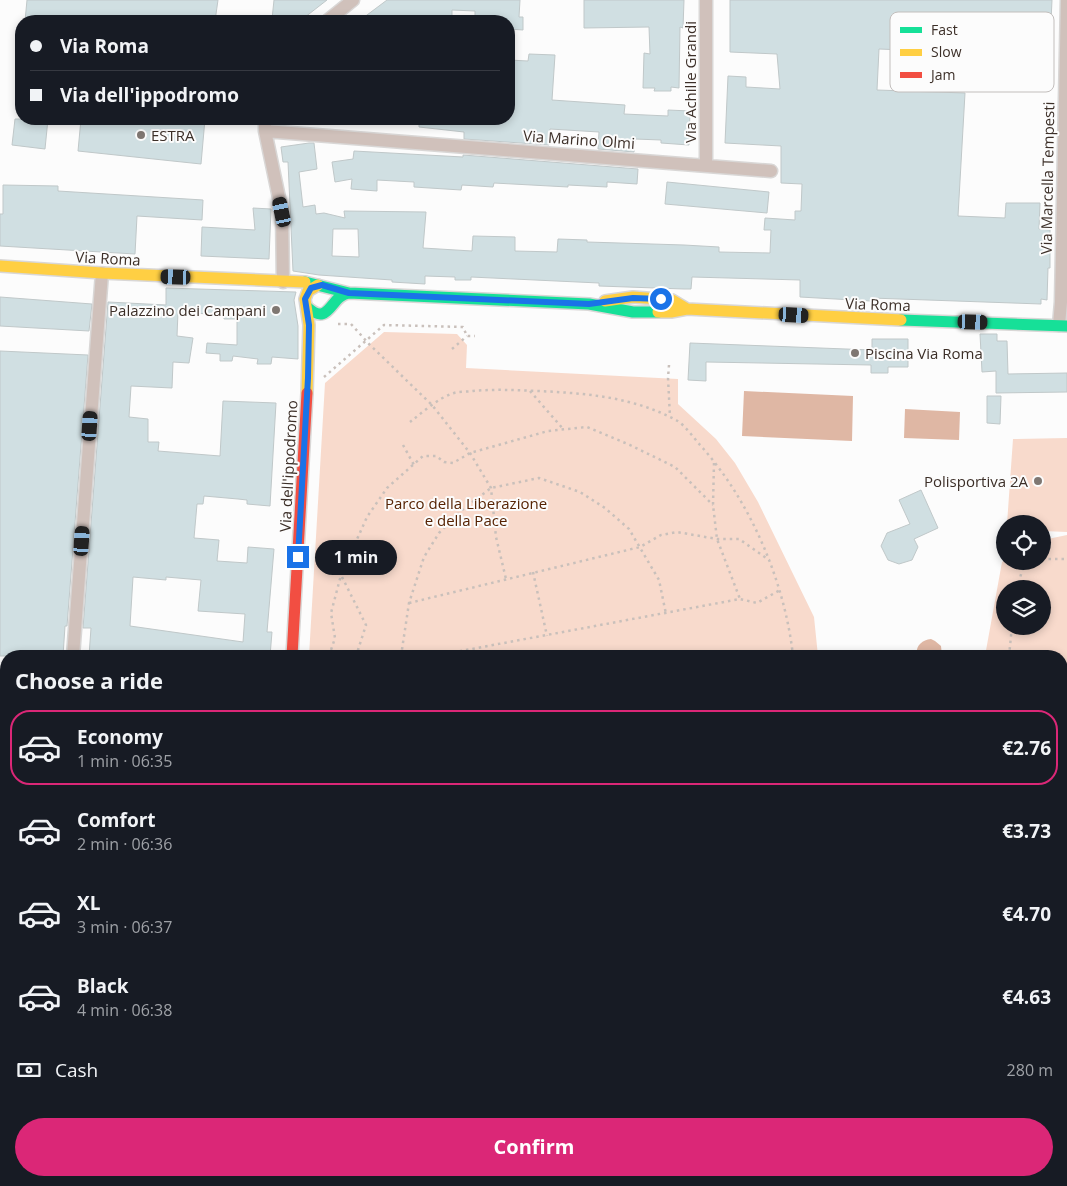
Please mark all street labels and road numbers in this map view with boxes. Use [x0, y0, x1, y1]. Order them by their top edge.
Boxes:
street label: Via Achille Grandi [680, 21, 700, 143]
street label: Via Marcella Tempesti [1036, 101, 1058, 255]
street label: Via Marino Olmi [522, 125, 636, 153]
street label: Via Roma [75, 246, 141, 270]
street label: Via Roma [845, 293, 911, 315]
street label: Via dell'ippodromo [275, 400, 301, 532]

